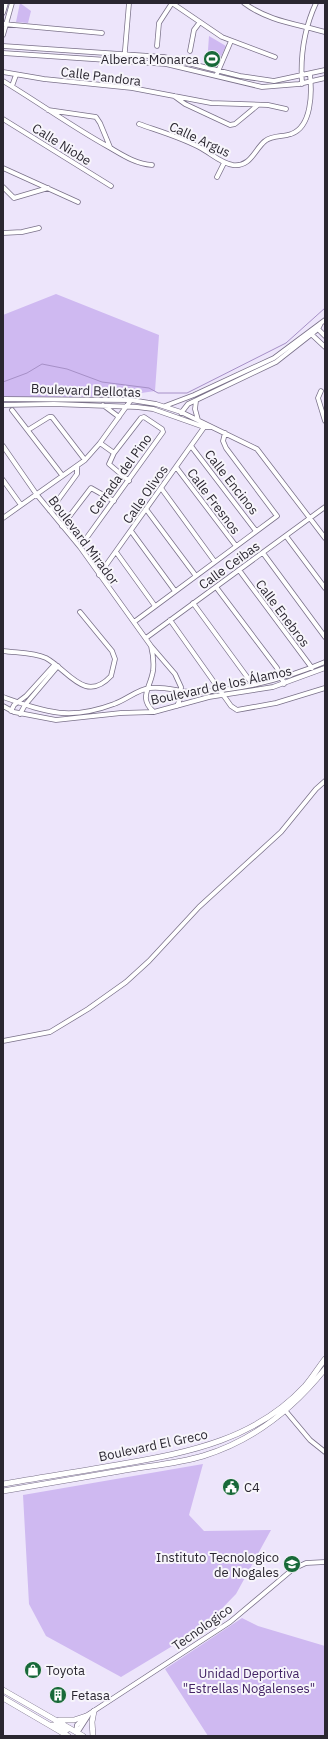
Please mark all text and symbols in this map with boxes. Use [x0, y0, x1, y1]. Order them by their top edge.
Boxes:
sports icon: Alberca Monarca [202, 49, 222, 69]
place label: Alberca Monarca [101, 51, 199, 68]
street label: Calle Pandora [60, 63, 142, 90]
street label: Calle Argus [166, 118, 233, 161]
street label: Calle Niobe [29, 120, 94, 169]
street label: Boulevard Bellotas [31, 380, 141, 401]
street label: Cerrada del Pino [85, 430, 156, 518]
street label: Calle Encinos [201, 446, 262, 518]
street label: Calle Olivos [119, 462, 172, 527]
street label: Calle Fresnos [183, 465, 244, 538]
street label: Boulevard Mirador [45, 492, 123, 588]
street label: Calle Ceibas [195, 538, 263, 593]
street label: Calle Enebros [252, 576, 314, 650]
street label: Boulevard de los Álamos [149, 662, 293, 709]
street label: Boulevard El Greco [97, 1426, 209, 1465]
public building icon: C4 [221, 1477, 241, 1497]
place label: C4 [244, 1479, 260, 1496]
place label: Instituto Tecnologico de Nogales [156, 1549, 279, 1581]
school or university icon: Instituto Tecnologico de Nogales [282, 1554, 302, 1574]
street label: Tecnologico [169, 1600, 236, 1654]
shop icon: Toyota [23, 1660, 43, 1680]
place label: Toyota [46, 1662, 85, 1679]
park label: Unidad Deportiva "Estrellas Nogalenses" [183, 1665, 315, 1697]
building icon: Fetasa [48, 1685, 68, 1705]
place label: Fetasa [71, 1687, 110, 1704]

